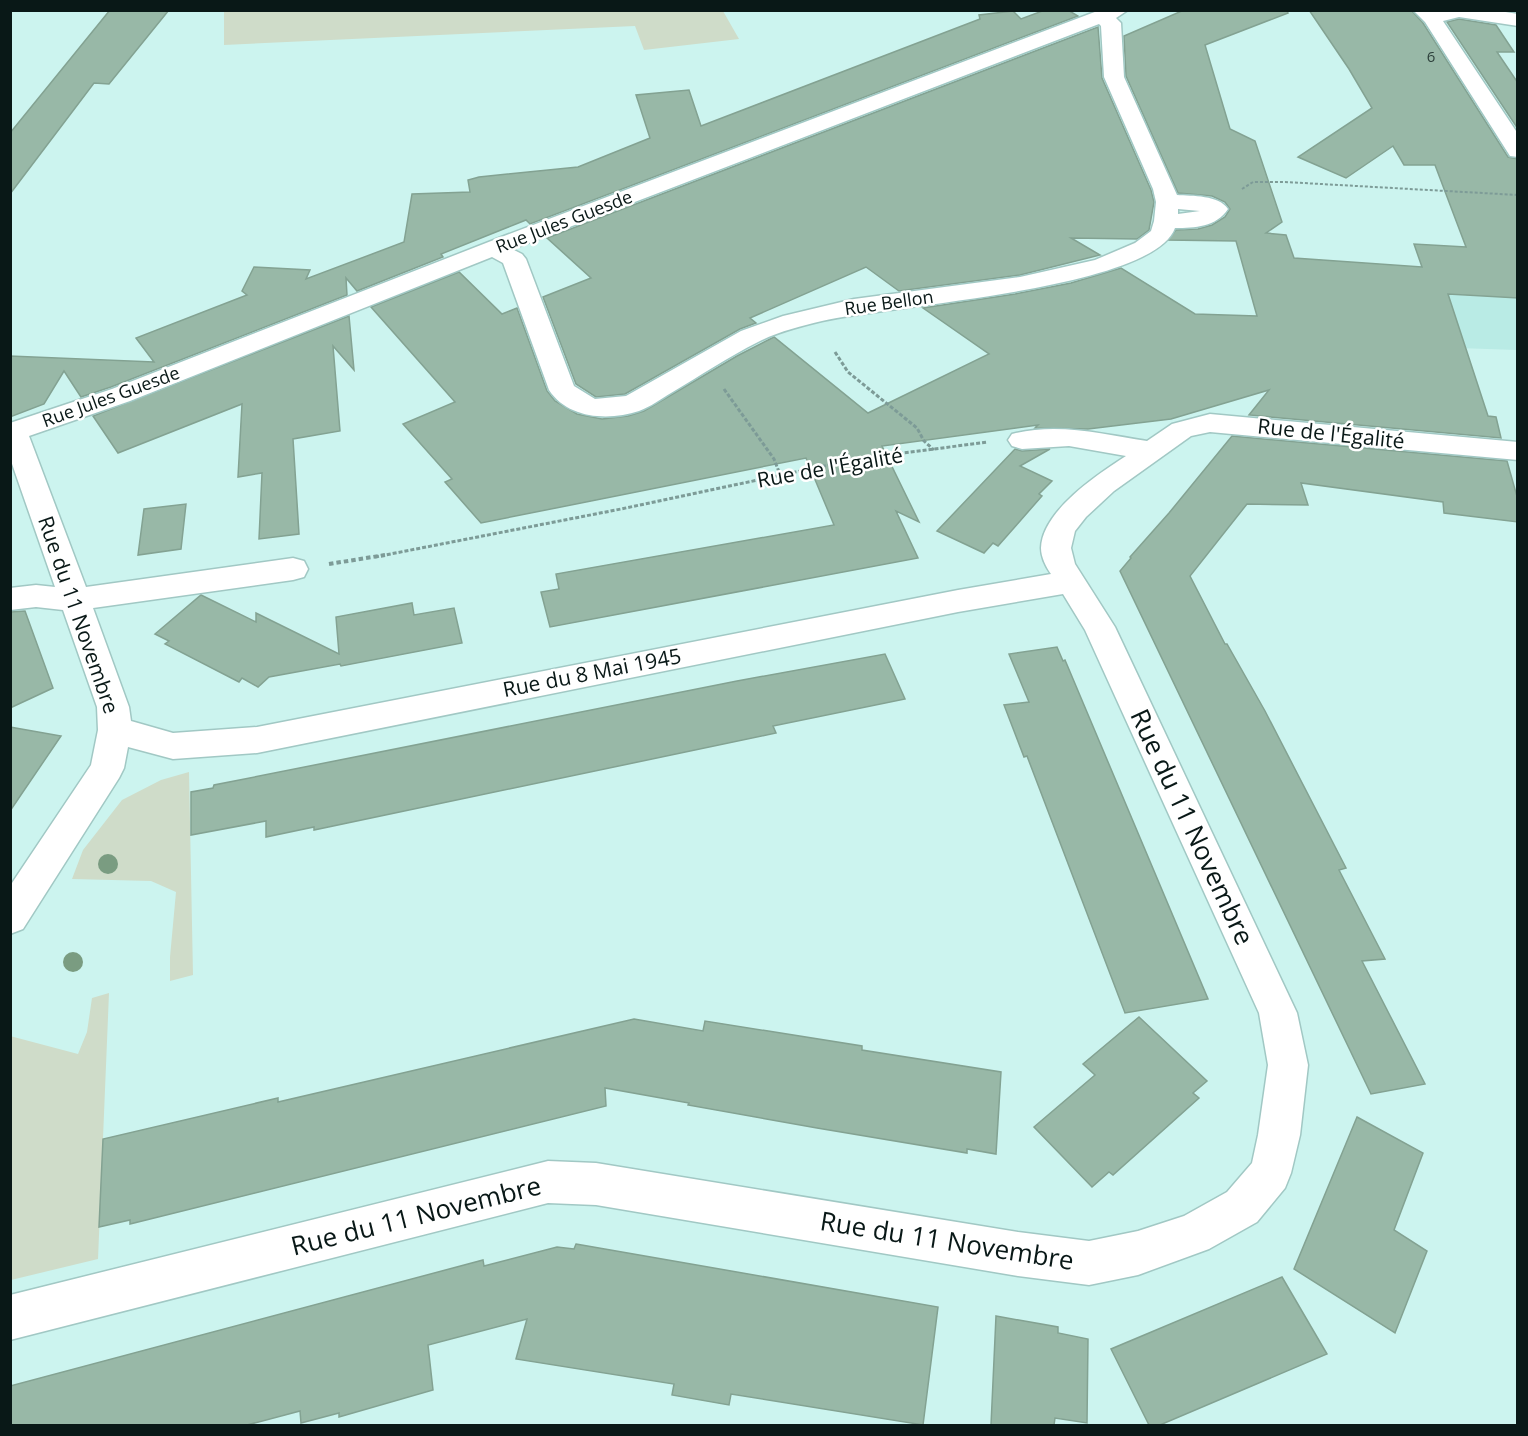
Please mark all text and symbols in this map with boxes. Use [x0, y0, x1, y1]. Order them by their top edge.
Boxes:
house number: 6 [1427, 46, 1435, 66]
street label: Rue Jules Guesde [492, 184, 635, 258]
street label: Rue Bellon [843, 284, 935, 320]
street label: Rue Jules Guesde [39, 360, 183, 432]
street label: Rue de l'Égalité [1256, 411, 1406, 455]
street label: Rue de l'Égalité [755, 440, 905, 494]
street label: Rue du 11 Novembre [32, 512, 126, 717]
street label: Rue du 8 Mai 1945 [500, 641, 683, 703]
street label: Rue du 11 Novembre [1122, 703, 1263, 950]
street label: Rue du 11 Novembre [287, 1167, 545, 1264]
street label: Rue du 11 Novembre [818, 1202, 1077, 1278]

